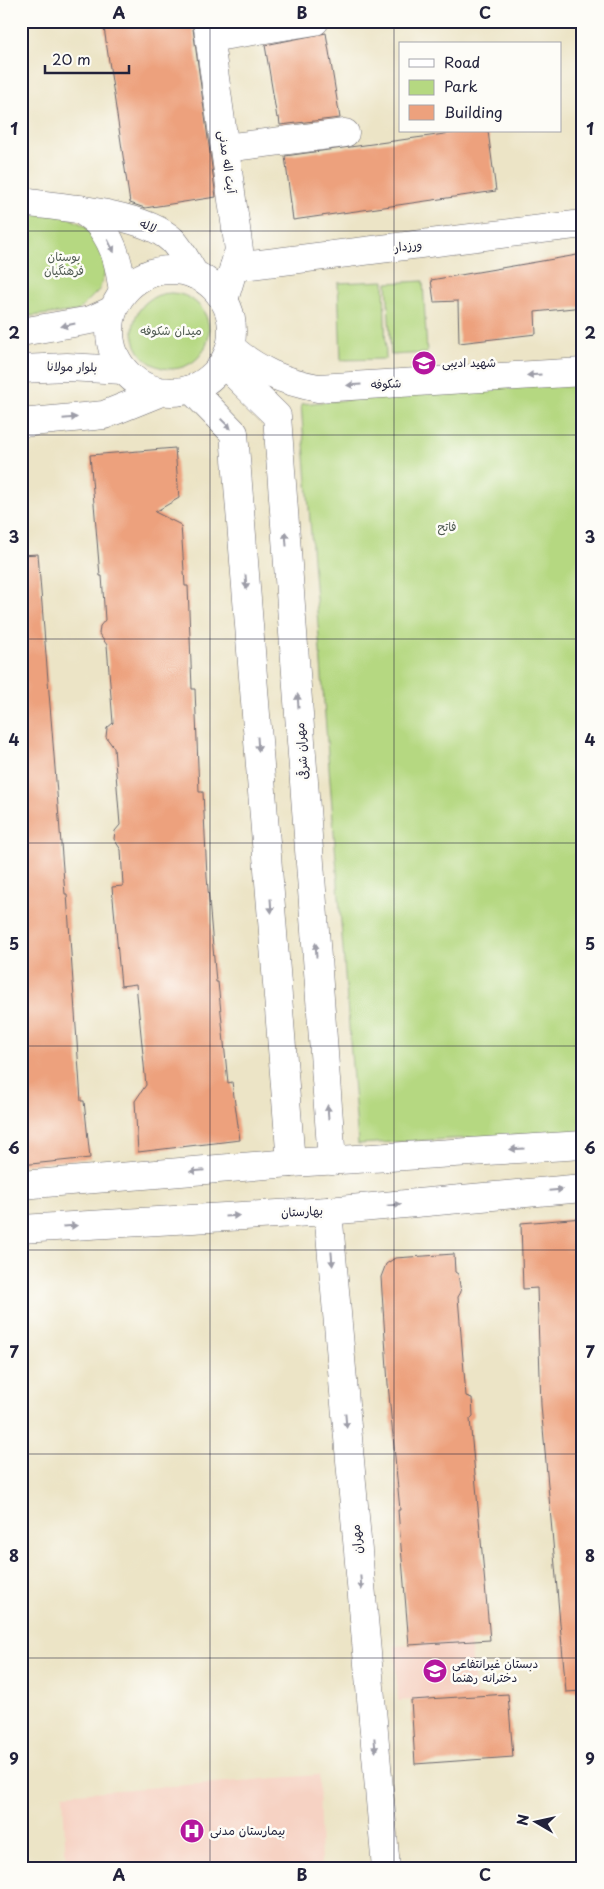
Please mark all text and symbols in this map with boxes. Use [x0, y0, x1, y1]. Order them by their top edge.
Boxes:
text: A [113, 0, 126, 24]
text: B [297, 0, 308, 24]
text: C [479, 0, 491, 24]
scale bar [45, 42, 129, 74]
legend [399, 42, 562, 132]
text: 20 m [52, 47, 91, 70]
text: Road [444, 50, 480, 73]
text: Park [444, 74, 478, 97]
text: Building [444, 100, 503, 123]
text: 1 [10, 116, 18, 140]
text: 1 [586, 116, 594, 140]
street label: آیت اله مدنی [215, 129, 241, 196]
street label: لاله [137, 213, 160, 237]
street label: ورزدار [392, 234, 423, 256]
one-way arrow [107, 239, 115, 253]
park label: بوستان فرهنگیان [44, 247, 84, 279]
text: 2 [8, 320, 20, 344]
text: 2 [584, 320, 596, 344]
one-way arrow [61, 321, 76, 329]
park label: میدان شکوفه [140, 321, 202, 339]
school or university icon: شهید ادیبی [411, 350, 437, 376]
place label: شهید ادیبی [442, 353, 496, 371]
street label: بلوار مولانا [47, 357, 97, 375]
one-way arrow [526, 371, 542, 379]
street label: شکوفه [370, 373, 402, 393]
one-way arrow [346, 382, 362, 390]
one-way arrow [62, 414, 78, 422]
one-way arrow [219, 418, 231, 430]
park label: فاتح [437, 517, 457, 536]
text: 3 [9, 524, 19, 548]
text: 3 [585, 524, 595, 548]
one-way arrow [282, 531, 290, 547]
one-way arrow [242, 574, 250, 590]
one-way arrow [294, 693, 302, 709]
street label: مهران شرقی [290, 722, 312, 780]
text: 4 [9, 727, 20, 751]
text: 4 [585, 727, 596, 751]
one-way arrow [255, 736, 263, 752]
one-way arrow [267, 899, 275, 915]
text: 5 [9, 931, 19, 955]
text: 5 [585, 931, 595, 955]
one-way arrow [312, 942, 320, 958]
one-way arrow [324, 1104, 332, 1120]
text: 6 [8, 1135, 20, 1159]
text: 6 [584, 1135, 596, 1159]
one-way arrow [508, 1146, 524, 1154]
one-way arrow [189, 1167, 205, 1175]
one-way arrow [548, 1186, 564, 1194]
one-way arrow [386, 1200, 402, 1208]
street label: بهارستان [280, 1201, 323, 1221]
one-way arrow [224, 1212, 240, 1220]
one-way arrow [62, 1221, 78, 1229]
one-way arrow [328, 1252, 336, 1268]
text: 7 [9, 1339, 19, 1363]
text: 7 [585, 1339, 595, 1363]
one-way arrow [343, 1413, 351, 1429]
street label: مهران [346, 1524, 366, 1555]
text: 8 [9, 1543, 19, 1567]
text: 8 [585, 1543, 595, 1567]
one-way arrow [357, 1575, 365, 1591]
place label: دبستان غیرانتفاعی دخترانه رهنما [452, 1654, 538, 1686]
school or university icon: دبستان غیرانتفاعی دخترانه رهنما [422, 1658, 448, 1684]
one-way arrow [371, 1737, 379, 1753]
text: 9 [9, 1746, 19, 1770]
text: 9 [585, 1746, 595, 1770]
north arrow [512, 1796, 562, 1846]
text: N [511, 1813, 534, 1827]
hospital icon: بیمارستان مدنی [179, 1818, 205, 1844]
place label: بیمارستان مدنی [210, 1821, 285, 1839]
text: A [113, 1862, 126, 1886]
text: B [297, 1862, 308, 1886]
text: C [479, 1862, 491, 1886]

